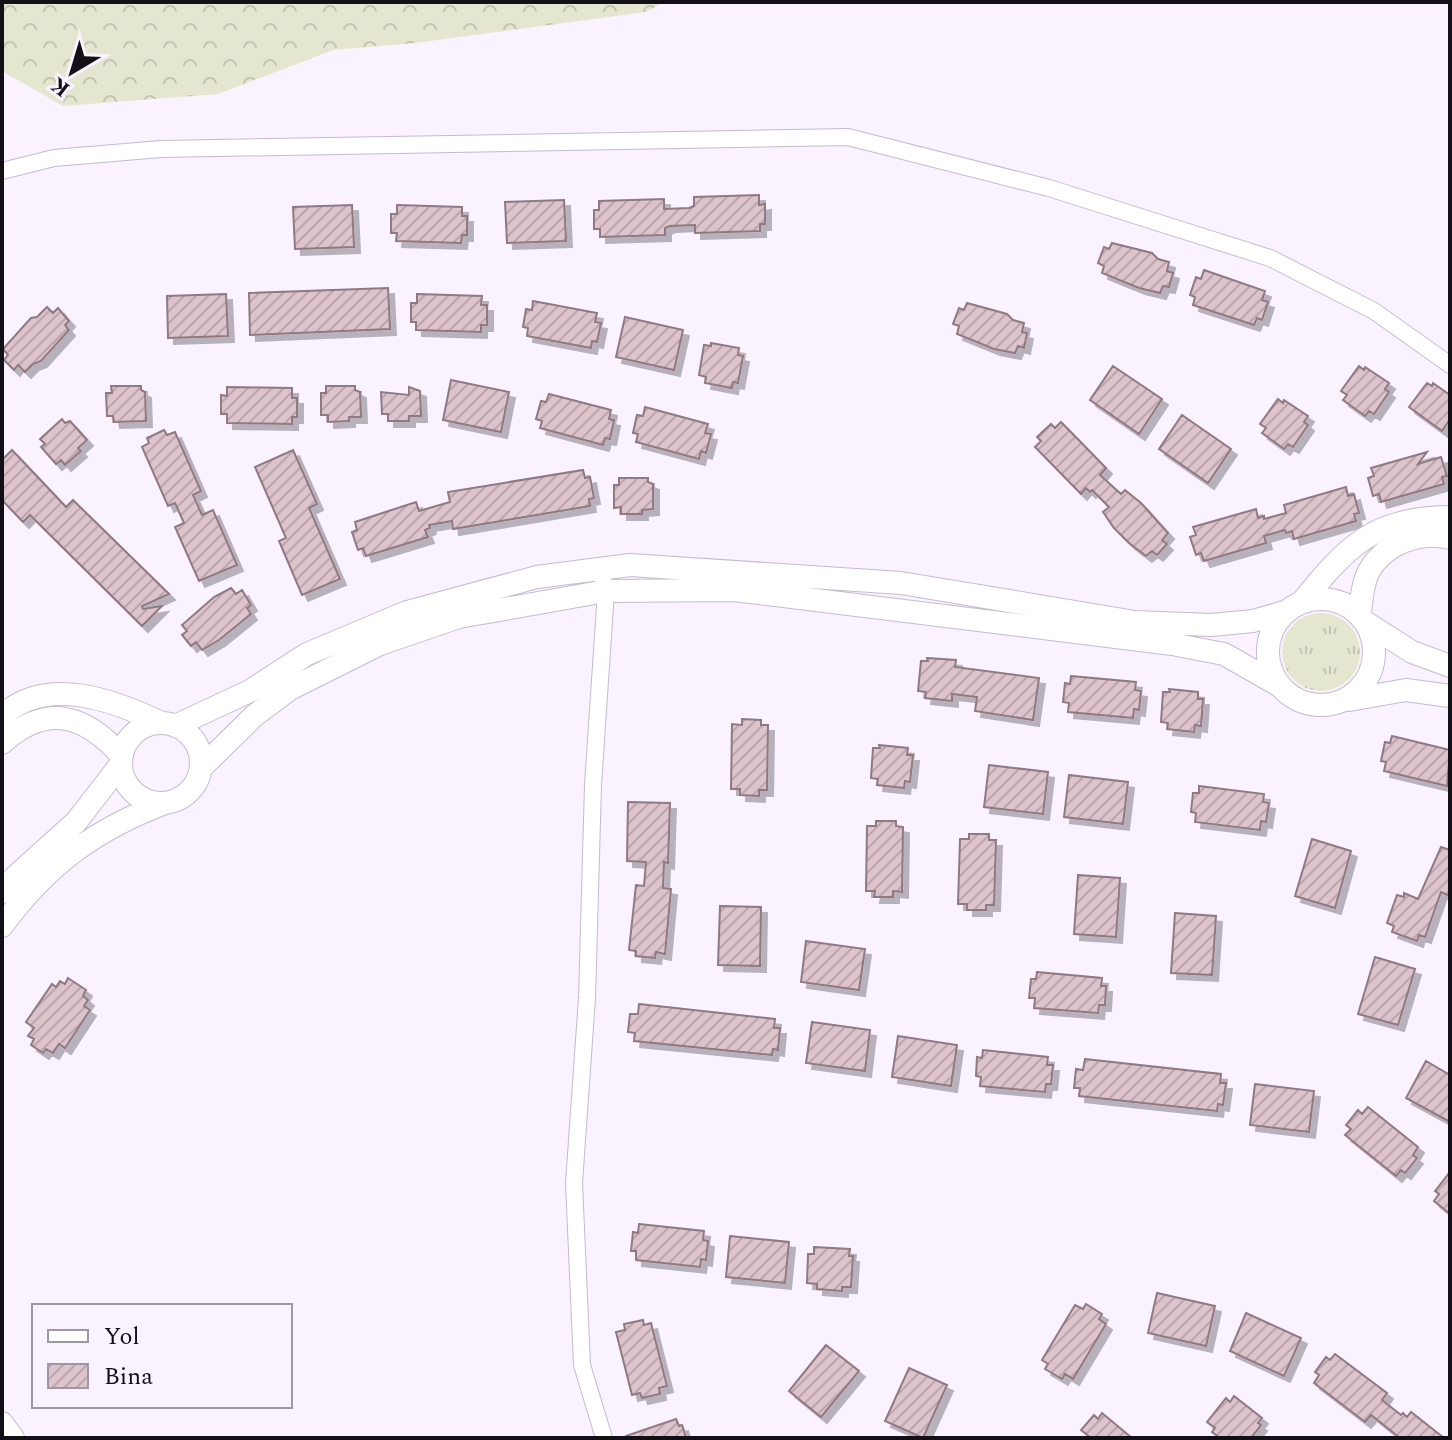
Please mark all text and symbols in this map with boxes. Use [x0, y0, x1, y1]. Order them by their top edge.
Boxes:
north arrow [32, 32, 112, 112]
text: K [44, 68, 77, 105]
legend [32, 1304, 292, 1408]
text: Yol [104, 1319, 140, 1355]
text: Bina [104, 1359, 153, 1395]

